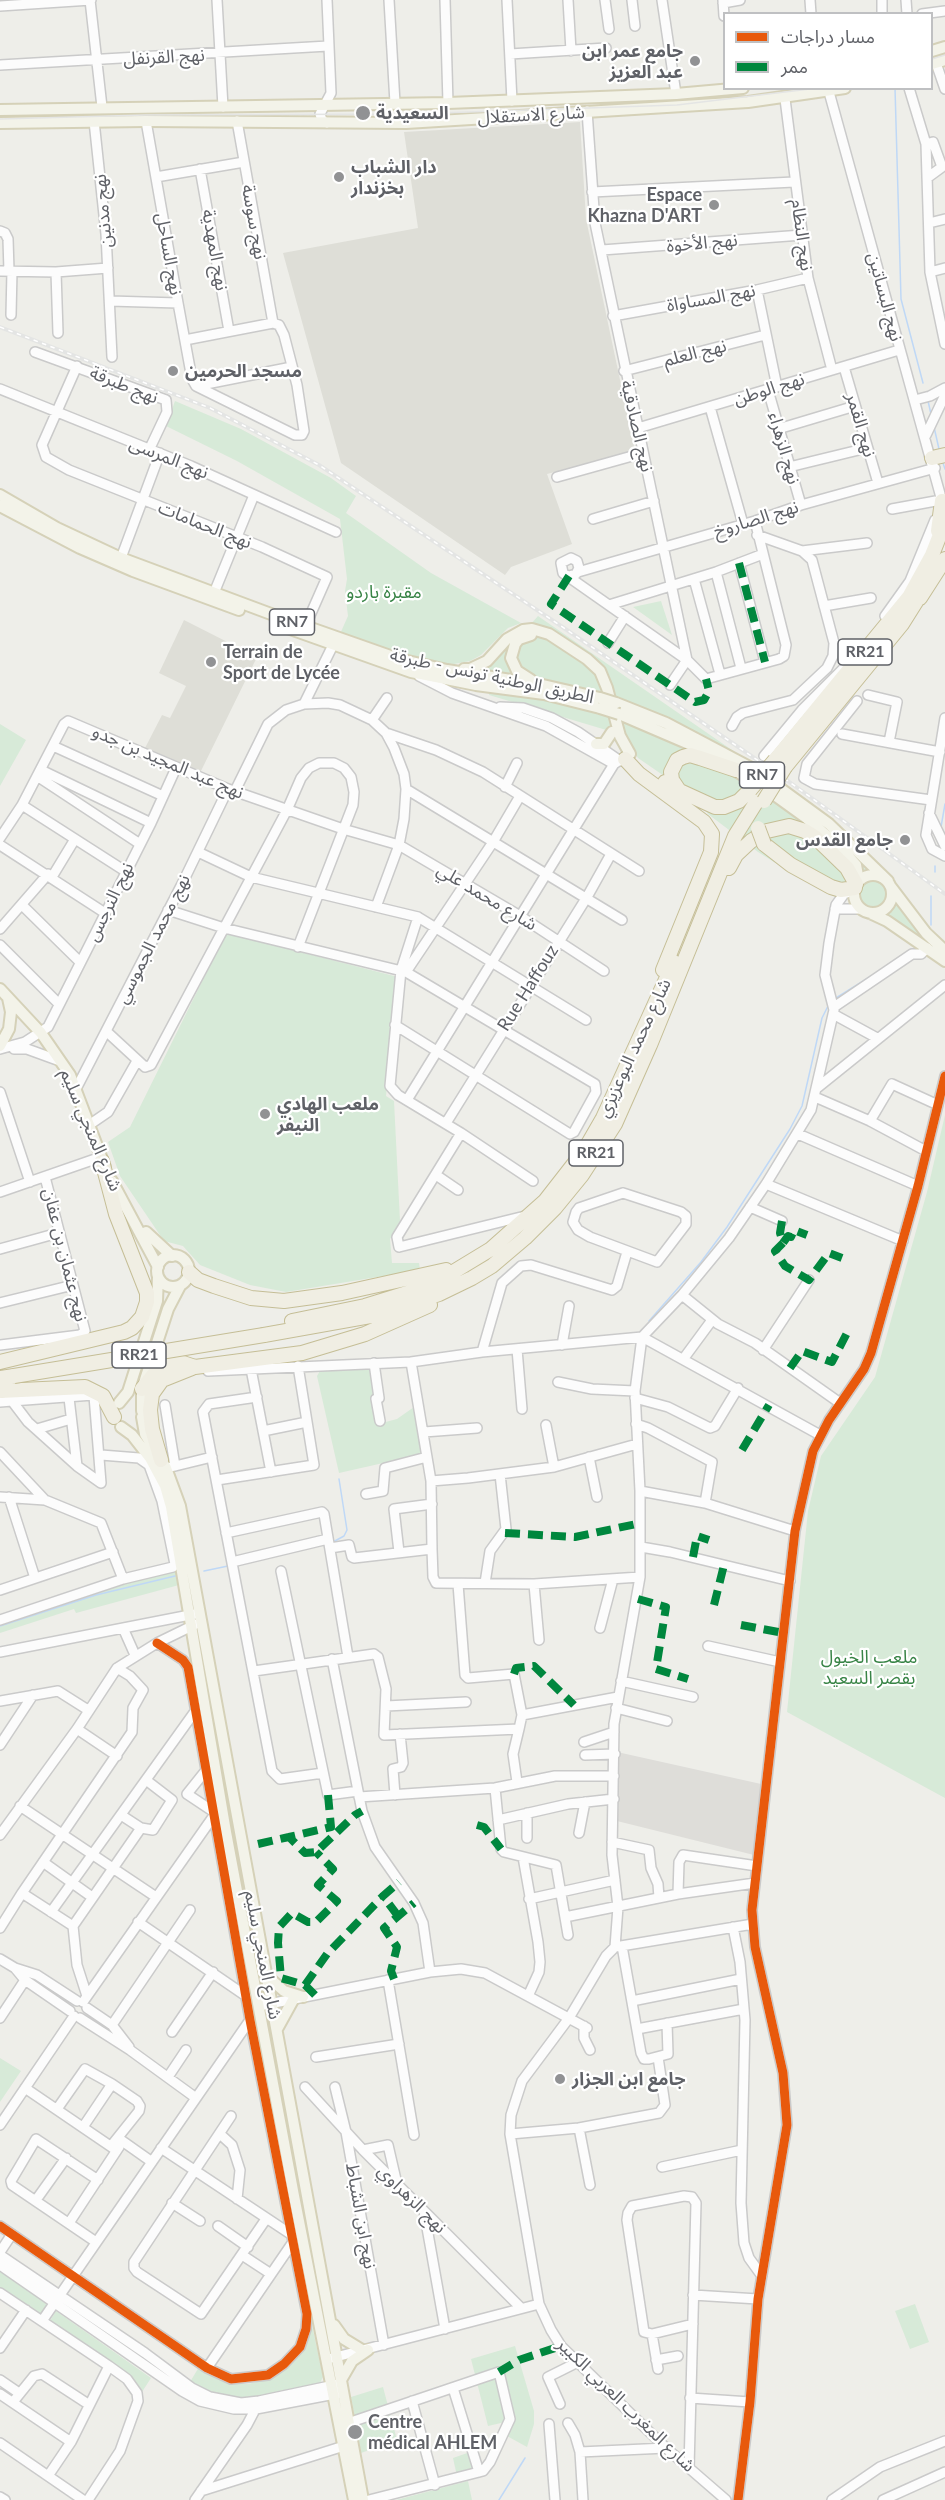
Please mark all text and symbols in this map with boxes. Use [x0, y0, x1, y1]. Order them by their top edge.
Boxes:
legend [723, 12, 933, 90]
text: مسار دراجات [781, 25, 875, 47]
place label: جامع عمر ابن عبد العزيز [582, 40, 683, 82]
street label: نهج القرنفل [123, 44, 205, 70]
marker: جامع عمر ابن عبد العزيز [688, 54, 702, 68]
text: ممر [781, 55, 808, 77]
street label: شارع الاستقلال [477, 101, 585, 129]
place label: السعيدية [376, 102, 449, 124]
marker: السعيدية [354, 104, 372, 122]
place label: دار الشباب بخزندار [351, 156, 437, 198]
marker: دار الشباب بخزندار [332, 170, 346, 184]
street label: نهج مدنين [89, 173, 117, 249]
street label: نهج سوسة [237, 183, 271, 261]
place label: Espace Khazna D'ART [587, 184, 702, 226]
marker: Espace Khazna D'ART [707, 198, 721, 212]
street label: نهج النظام [786, 198, 818, 272]
street label: نهج المهدية [197, 208, 233, 292]
street label: نهج الساحل [151, 211, 187, 297]
street label: نهج الأخوة [665, 229, 739, 257]
street label: نهج البساتين [863, 250, 907, 344]
street label: نهج المساواة [665, 280, 757, 316]
street label: نهج العلم [661, 335, 729, 371]
place label: مسجد الحرمين [185, 360, 302, 382]
street label: نهج طبرقة [87, 362, 161, 408]
marker: مسجد الحرمين [166, 364, 180, 378]
street label: نهج الوطن [731, 368, 807, 410]
street label: نهج الصادقية [616, 378, 658, 474]
street label: نهج القمر [842, 390, 880, 460]
street label: نهج الزهراء [763, 409, 805, 487]
street label: نهج المرسى [126, 432, 212, 484]
street label: نهج الحمامات [155, 496, 255, 554]
street label: نهج الصاروخ [711, 496, 801, 542]
park label: مقبرة باردو [346, 581, 422, 603]
road number: RN7 [270, 609, 314, 635]
road number: RR21 [838, 639, 892, 665]
place label: Terrain de Sport de Lycée [223, 641, 340, 684]
street label: الطريق الوطنية تونس - طبرقة [388, 644, 596, 708]
marker: Terrain de Sport de Lycée [204, 655, 218, 669]
street label: نهج عبد المجيد بن جدو [89, 720, 247, 804]
road number: RN7 [740, 762, 784, 788]
place label: جامع القدس [796, 829, 893, 851]
marker: جامع القدس [898, 833, 912, 847]
street label: نهج النرجس [82, 859, 138, 945]
street label: شارع محمد علي [433, 859, 541, 935]
street label: نهج محمد الجموسي [111, 871, 195, 1007]
street label: Rue Haffouz [493, 941, 563, 1035]
street label: شارع محمد البوعزيزي [592, 975, 676, 1121]
street label: شارع المنجي سليم [55, 1066, 127, 1194]
place label: ملعب الهادي النيفر [277, 1093, 379, 1136]
marker: ملعب الهادي النيفر [258, 1107, 272, 1121]
road number: RR21 [569, 1140, 623, 1166]
street label: نهج عثمان بن عفان [38, 1186, 92, 1324]
road number: RR21 [112, 1342, 166, 1368]
park label: ملعب الخيول بقصر السعيد [821, 1646, 917, 1688]
street label: شارع المنجي سليم [240, 1889, 286, 2021]
place label: جامع ابن الجزار [572, 2068, 686, 2090]
marker: جامع ابن الجزار [553, 2072, 567, 2086]
street label: نهج الزهراوي [373, 2160, 451, 2238]
street label: نهج ابن الشباط [341, 2161, 381, 2271]
street label: شارع المغرب العربي الكبير [552, 2333, 700, 2477]
place label: Centre médical AHLEM [368, 2411, 497, 2454]
marker: Centre médical AHLEM [346, 2423, 364, 2441]

